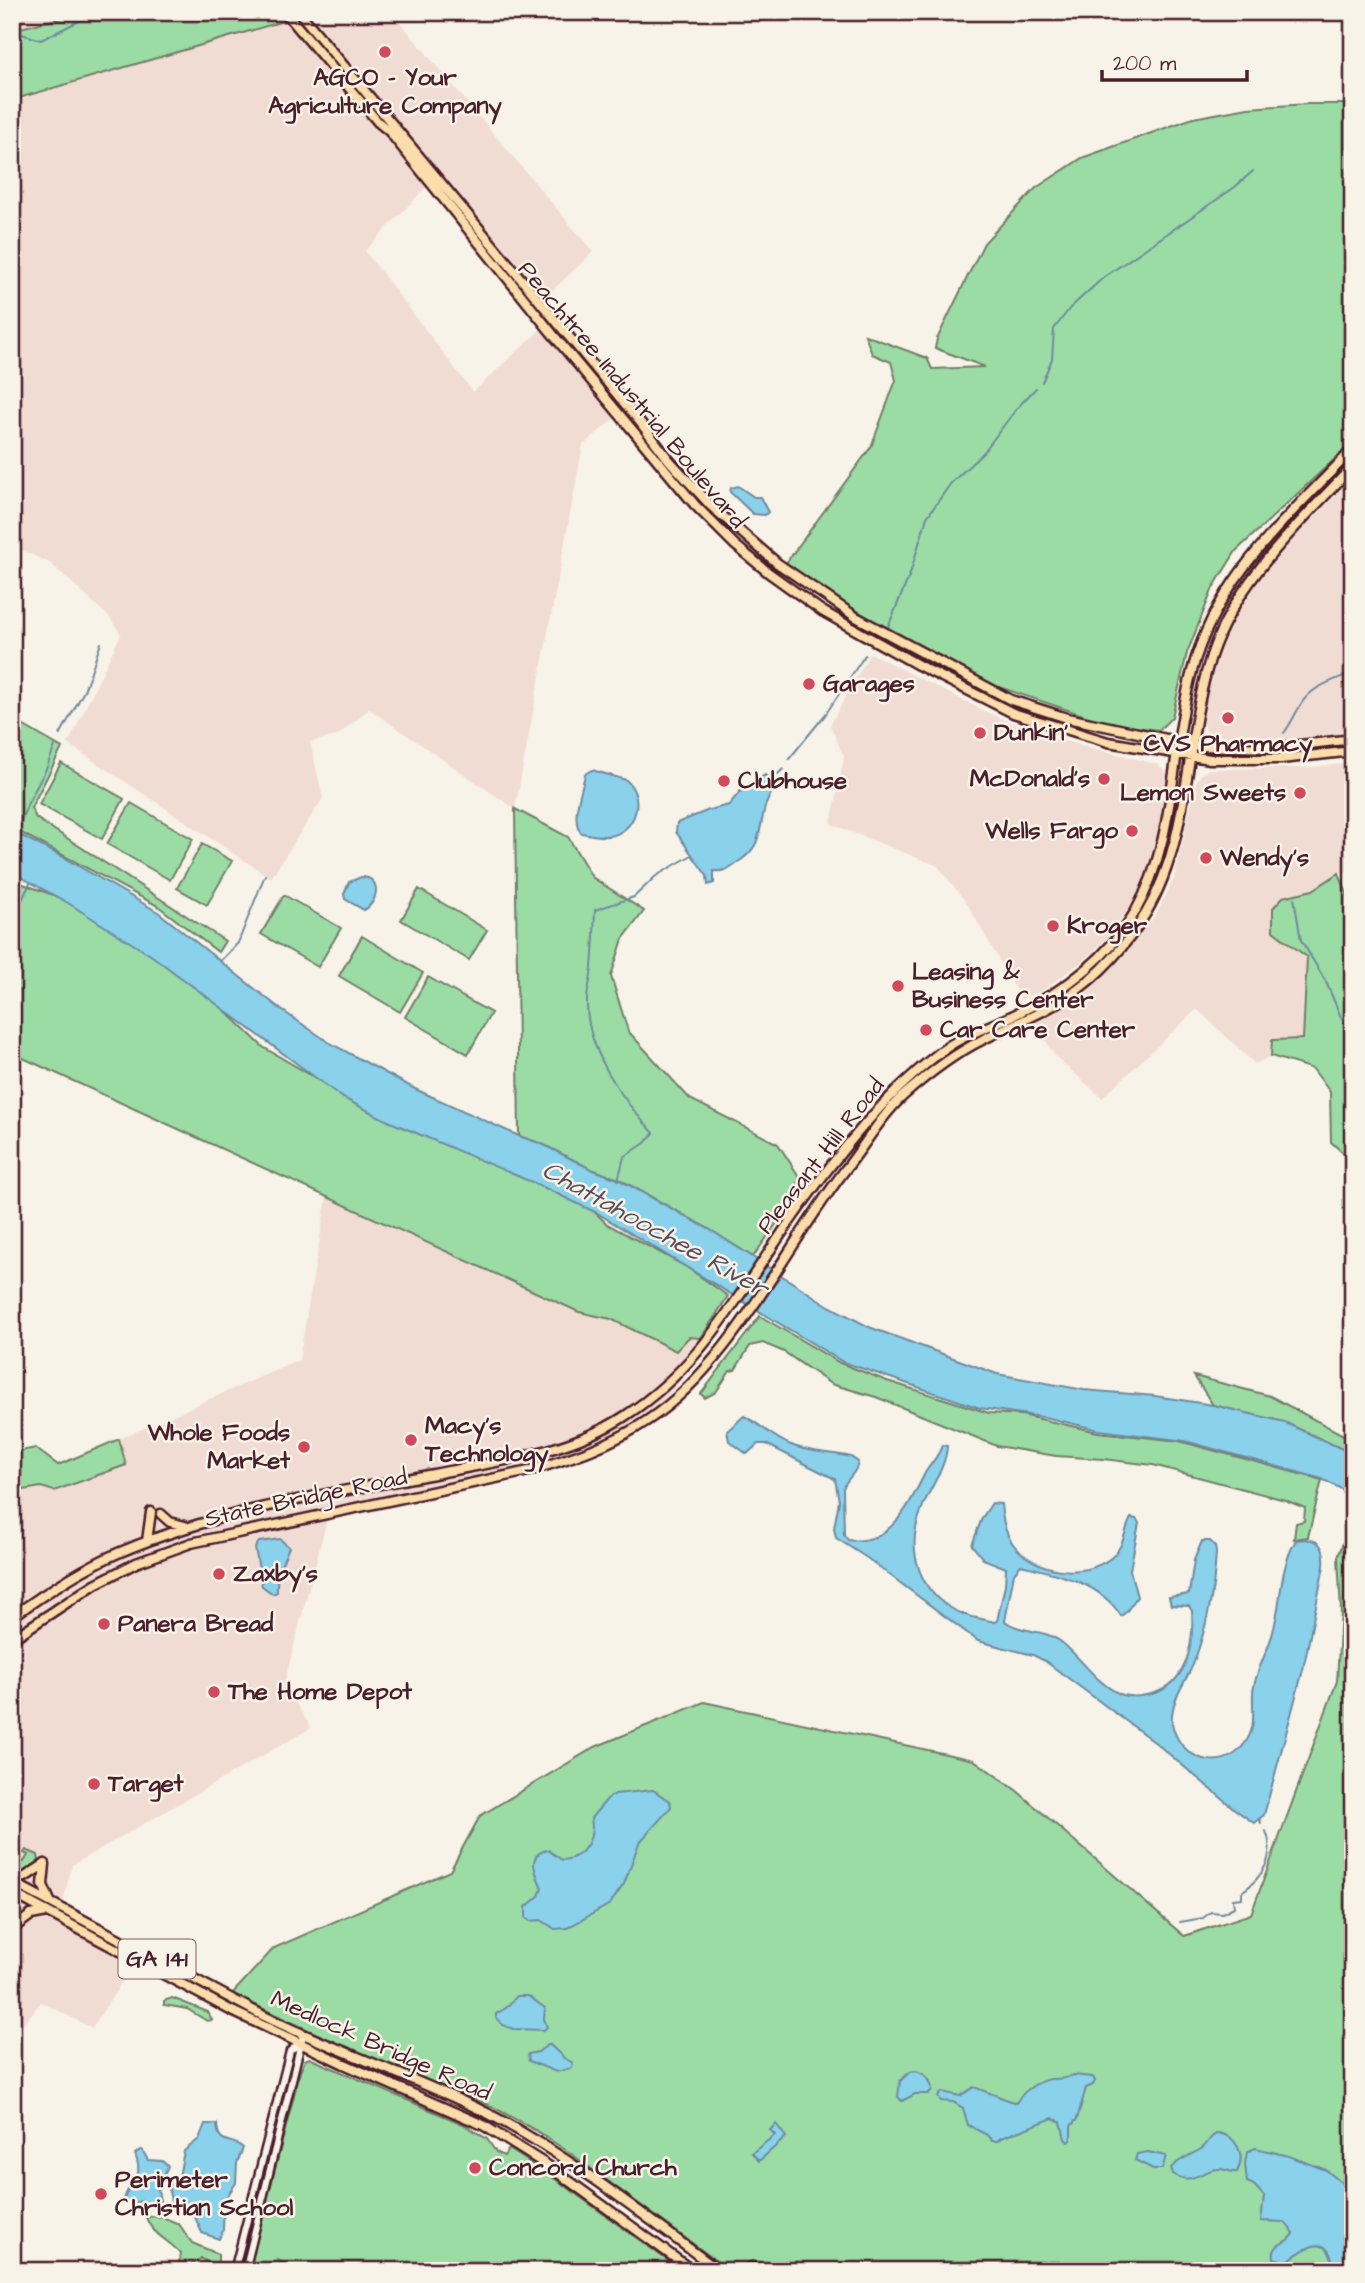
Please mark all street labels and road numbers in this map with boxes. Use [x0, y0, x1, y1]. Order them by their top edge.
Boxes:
street label: Peachtree Industrial Boulevard [510, 254, 754, 536]
street label: Pleasant Hill Road [749, 1071, 893, 1241]
street label: State Bridge Road [202, 1460, 410, 1537]
road number: GA 141 [118, 1940, 196, 1978]
street label: Medlock Bridge Road [265, 1982, 497, 2111]

